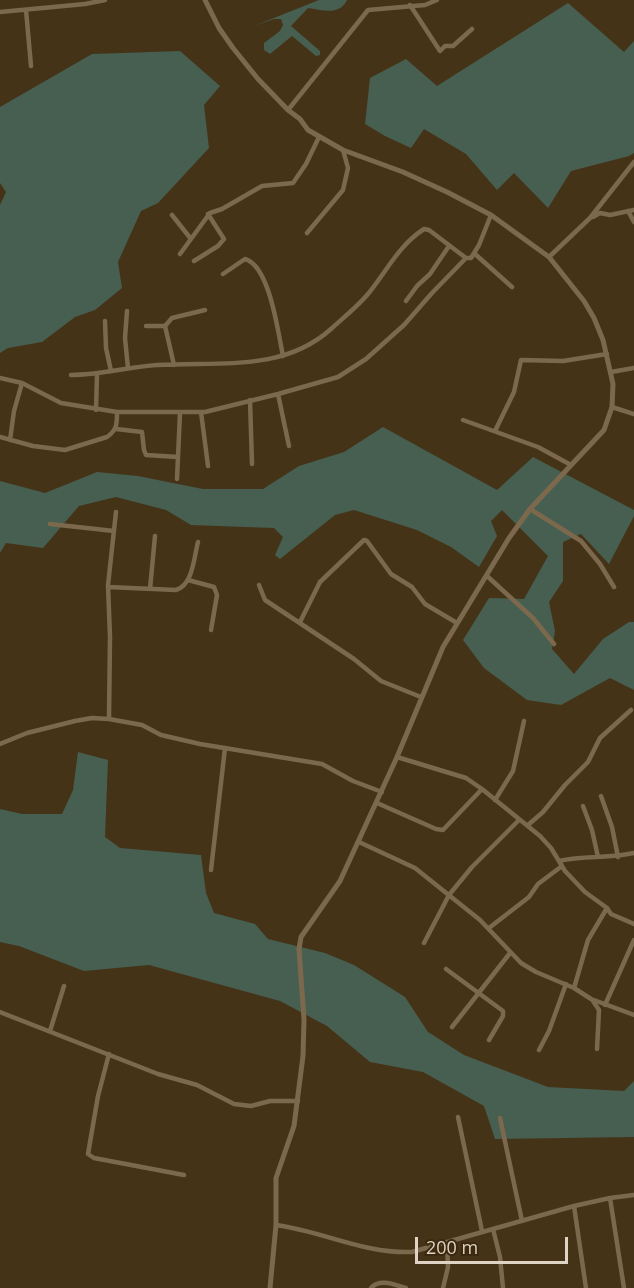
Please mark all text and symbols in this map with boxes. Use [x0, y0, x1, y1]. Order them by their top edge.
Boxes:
scale bar [418, 1225, 571, 1263]
text: 200 m [426, 1235, 478, 1259]

